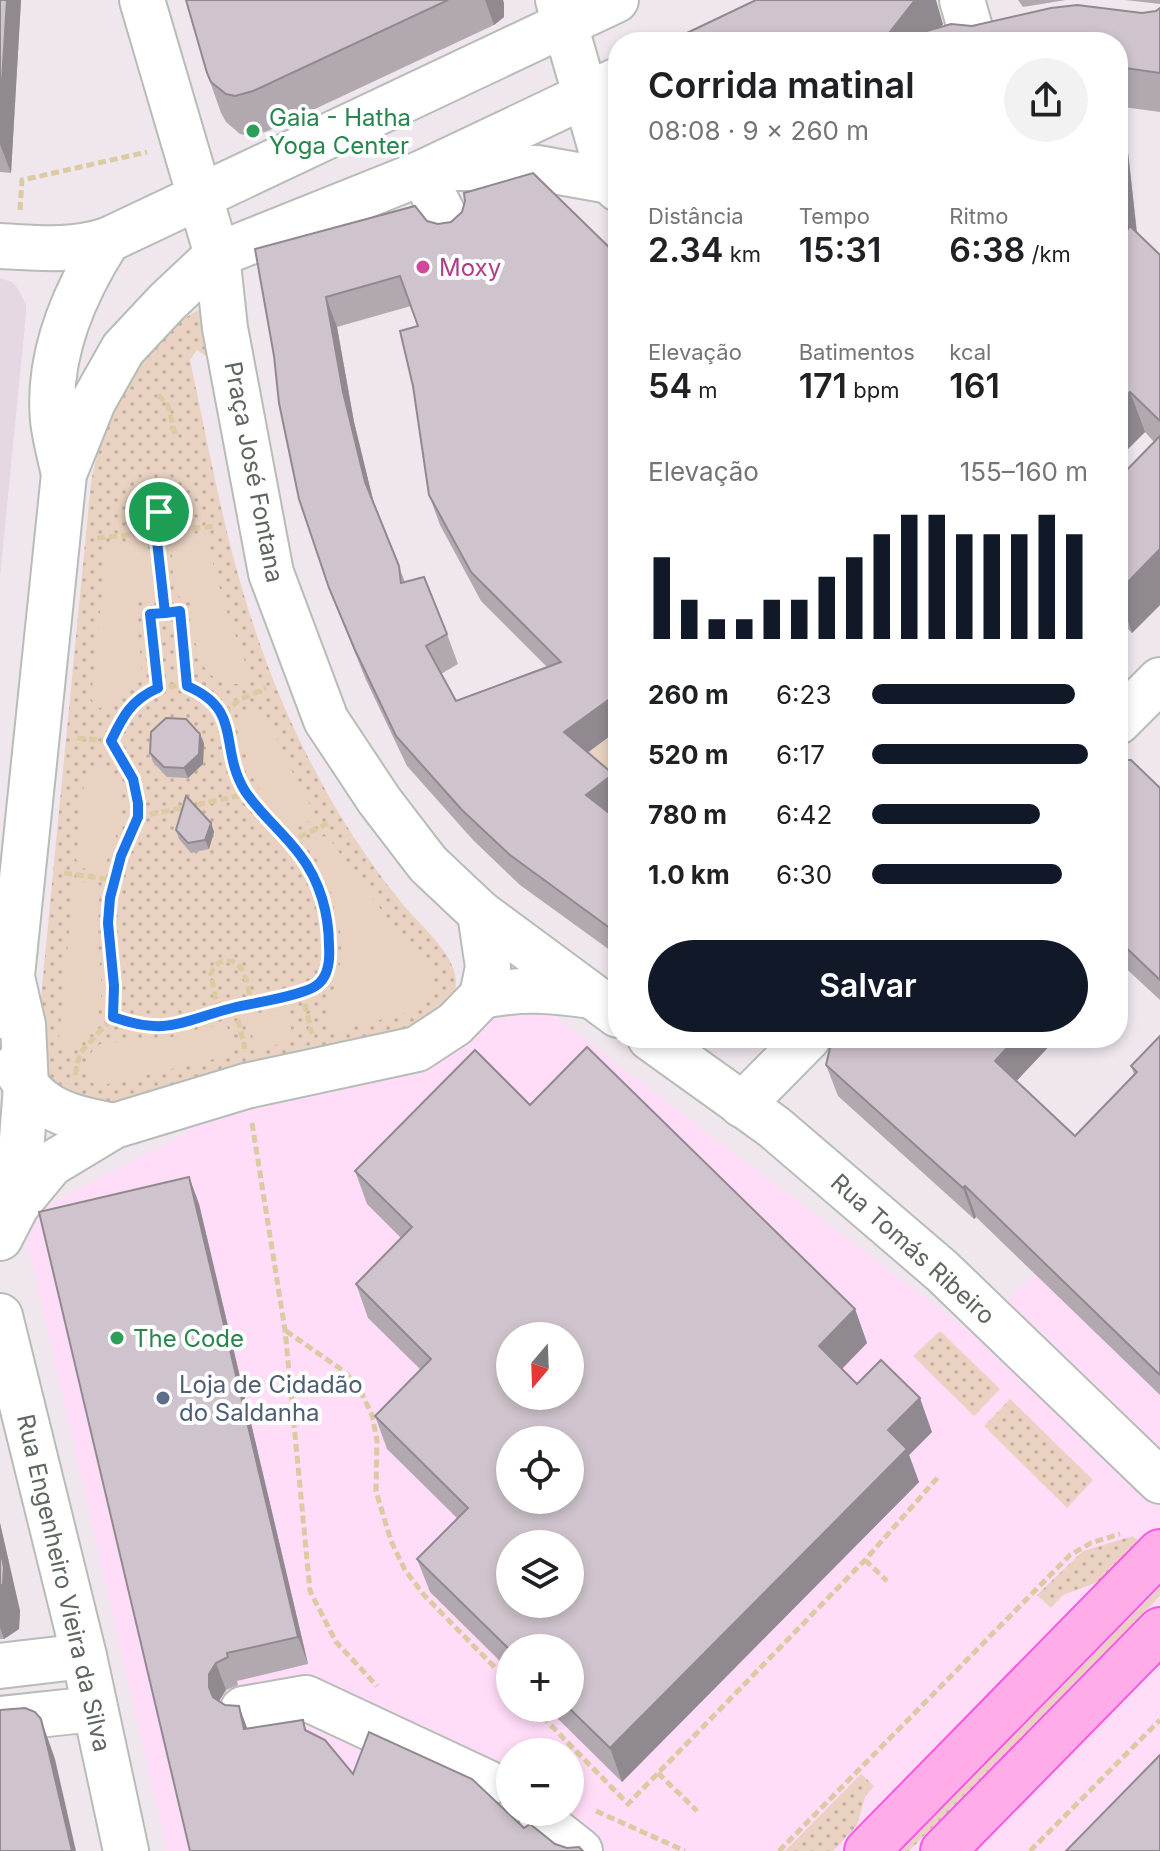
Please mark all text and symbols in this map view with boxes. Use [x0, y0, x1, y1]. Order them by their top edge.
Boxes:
button: share [1004, 58, 1088, 142]
text: Corrida matinal [648, 63, 915, 107]
place label: Gaia - Hatha Yoga Center [269, 103, 411, 160]
text: 08:08 · 9 × 260 m [648, 115, 869, 146]
marker: Gaia - Hatha Yoga Center [244, 122, 262, 140]
text: Distância [648, 203, 744, 229]
text: Tempo [799, 203, 870, 229]
text: Ritmo [949, 203, 1008, 229]
text: 2.34 [648, 229, 723, 270]
text: 15:31 [799, 229, 881, 270]
text: 6:38 [949, 229, 1025, 270]
text: km [723, 241, 761, 267]
text: /km [1025, 241, 1071, 267]
place label: Moxy [439, 253, 501, 282]
marker: Moxy [414, 258, 432, 276]
text: Elevação [648, 339, 742, 365]
text: Batimentos [799, 339, 915, 365]
text: kcal [949, 339, 991, 365]
street label: Praça José Fontana [218, 359, 290, 585]
text: 54 [648, 365, 692, 406]
text: 171 [799, 365, 847, 406]
text: 161 [949, 365, 1000, 406]
text: m [692, 377, 718, 403]
text: bpm [847, 377, 899, 403]
text: Elevação [648, 456, 759, 487]
text: 155–160 m [960, 456, 1088, 487]
pin [125, 478, 193, 546]
icon: arrive [137, 490, 181, 534]
text: 260 m [648, 679, 729, 710]
text: 6:23 [776, 679, 832, 710]
text: 520 m [648, 739, 728, 770]
text: 6:17 [776, 739, 825, 770]
text: 780 m [648, 799, 727, 830]
text: 6:42 [776, 799, 832, 830]
text: 1.0 km [648, 859, 730, 890]
text: 6:30 [776, 859, 832, 890]
button: Salvar [648, 940, 1088, 1032]
street label: Rua Tomás Ribeiro [825, 1168, 1001, 1330]
north arrow [496, 1322, 584, 1410]
map controls [496, 1322, 584, 1826]
place label: The Code [133, 1324, 244, 1353]
marker: The Code [108, 1329, 126, 1347]
place label: Loja de Cidadão do Saldanha [179, 1370, 363, 1427]
marker: Loja de Cidadão do Saldanha [154, 1389, 172, 1407]
street label: Rua Engenheiro Vieira da Silva [11, 1411, 117, 1755]
button: locate [496, 1426, 584, 1514]
button: layers [496, 1530, 584, 1618]
button: + [496, 1634, 584, 1722]
button: − [496, 1738, 584, 1826]

